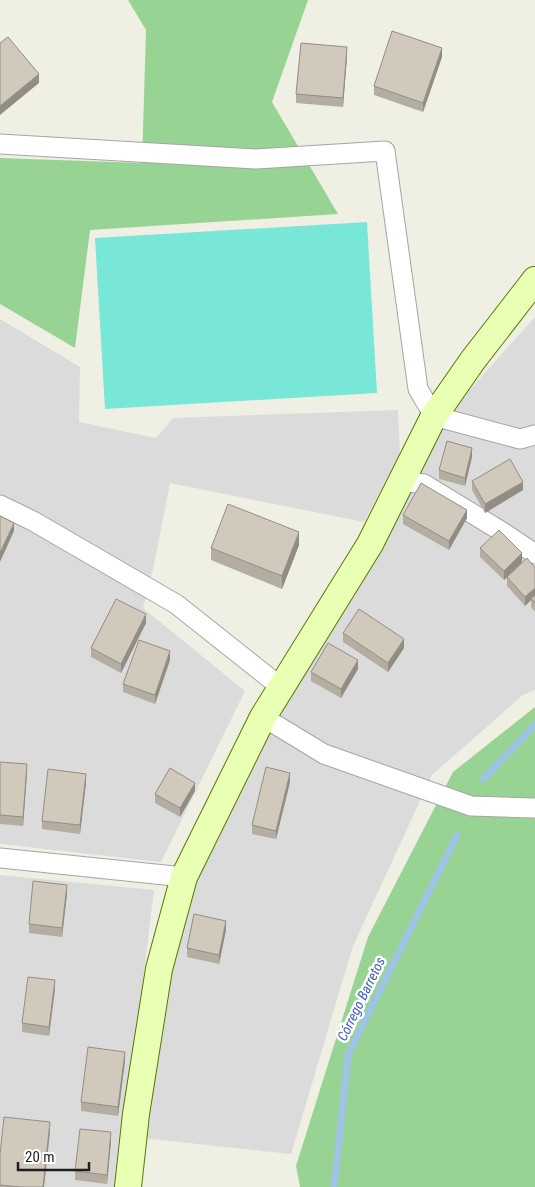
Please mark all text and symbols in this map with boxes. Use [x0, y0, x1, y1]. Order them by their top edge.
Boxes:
water label: Córrego Barretos [334, 955, 388, 1043]
scale bar [18, 1140, 89, 1172]
text: 20 m [25, 1148, 55, 1166]

